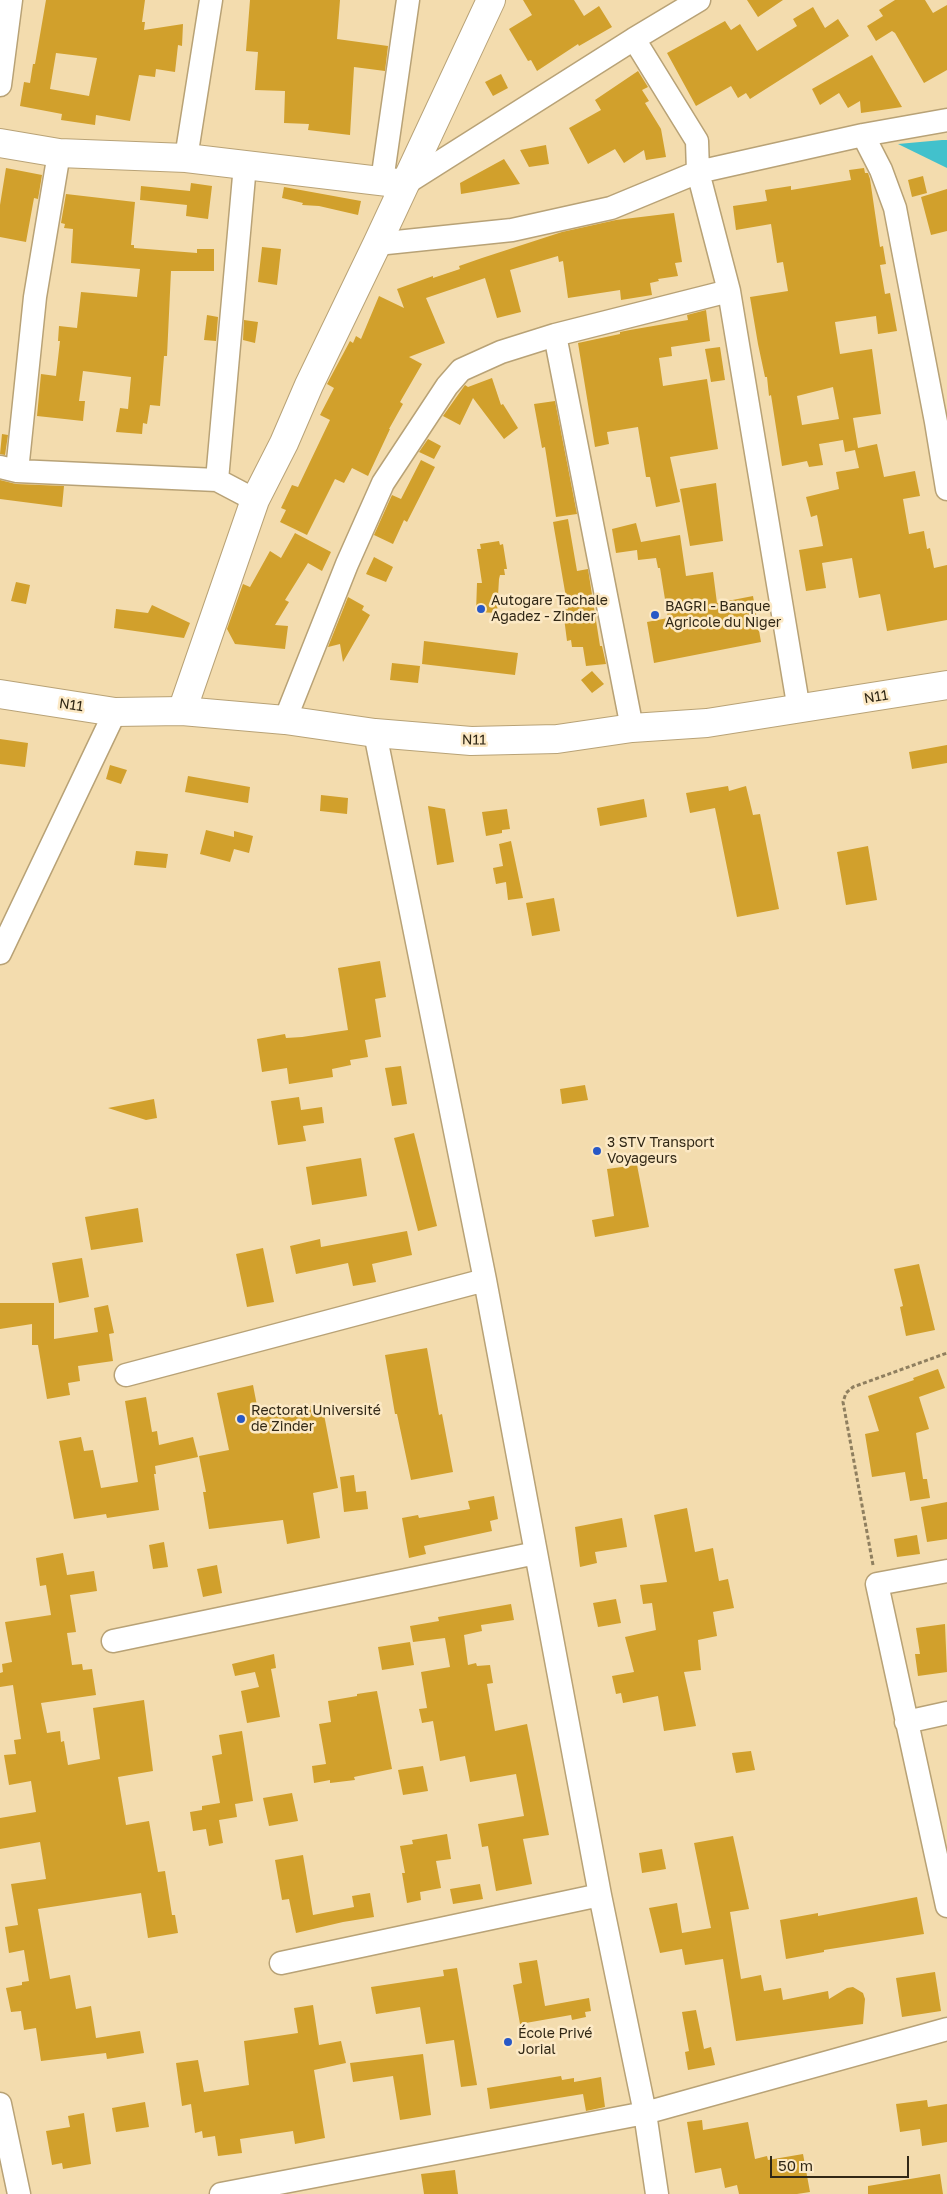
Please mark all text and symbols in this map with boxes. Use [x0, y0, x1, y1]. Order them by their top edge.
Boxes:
place label: Autogare Tachale Agadez - Zinder [491, 593, 608, 626]
place label: BAGRI - Banque Agricole du Niger [665, 599, 781, 632]
marker: Autogare Tachale Agadez - Zinder [475, 603, 487, 615]
marker: BAGRI - Banque Agricole du Niger [649, 609, 661, 621]
street label: N11 [863, 687, 889, 707]
street label: N11 [58, 695, 84, 715]
street label: N11 [462, 731, 486, 749]
place label: 3 STV Transport Voyageurs [607, 1135, 715, 1168]
marker: 3 STV Transport Voyageurs [591, 1145, 603, 1157]
place label: Rectorat Université de Zinder [251, 1403, 381, 1435]
marker: Rectorat Université de Zinder [235, 1413, 247, 1425]
place label: École Privé Jorial [518, 2026, 592, 2058]
marker: École Privé Jorial [502, 2036, 514, 2048]
scale bar [772, 2146, 911, 2178]
text: 50 m [778, 2156, 813, 2174]

